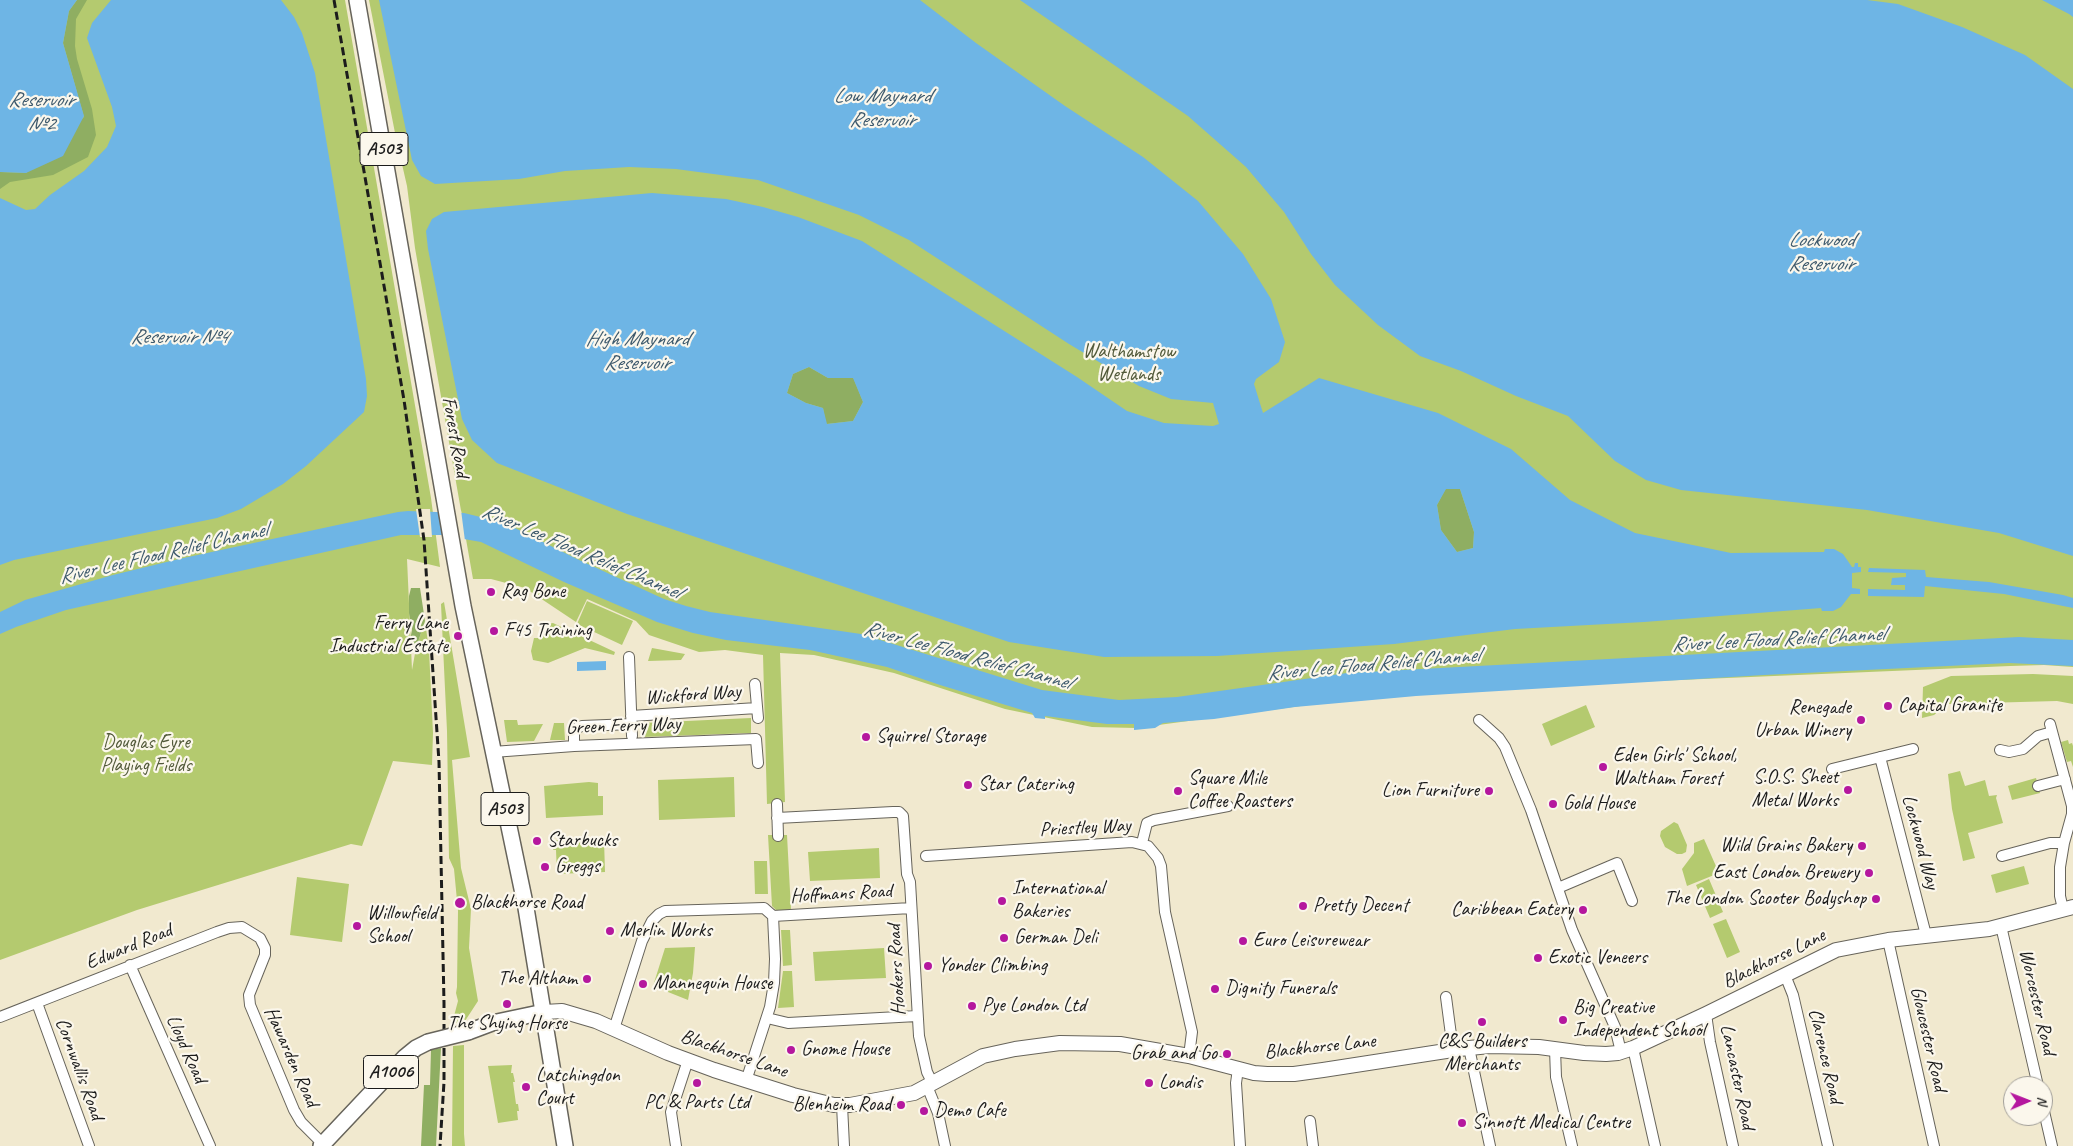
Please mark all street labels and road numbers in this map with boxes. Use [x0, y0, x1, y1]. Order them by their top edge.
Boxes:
road number: A503 [360, 132, 408, 166]
street label: Forest Road [436, 395, 474, 479]
street label: Wickford Way [645, 680, 741, 710]
street label: Green Ferry Way [565, 712, 681, 740]
road number: A503 [481, 792, 529, 826]
street label: Lockwood Way [1896, 792, 1944, 892]
street label: Priestley Way [1039, 814, 1131, 842]
street label: Hoffmans Road [790, 879, 892, 909]
street label: Edward Road [82, 919, 176, 975]
street label: Hookers Road [883, 924, 911, 1016]
street label: Blackhorse Lane [1719, 924, 1829, 994]
street label: Worcester Road [2013, 947, 2061, 1057]
street label: Gloucester Road [1904, 984, 1952, 1094]
street label: Hawarden Road [258, 1003, 324, 1111]
street label: Clarence Road [1802, 1006, 1848, 1106]
street label: Lloyd Road [160, 1011, 212, 1087]
street label: Cornwallis Road [49, 1015, 109, 1123]
street label: Lancaster Road [1714, 1022, 1760, 1132]
street label: Blackhorse Lane [677, 1025, 791, 1083]
street label: Blackhorse Lane [1263, 1029, 1377, 1065]
road number: A1006 [364, 1056, 418, 1088]

